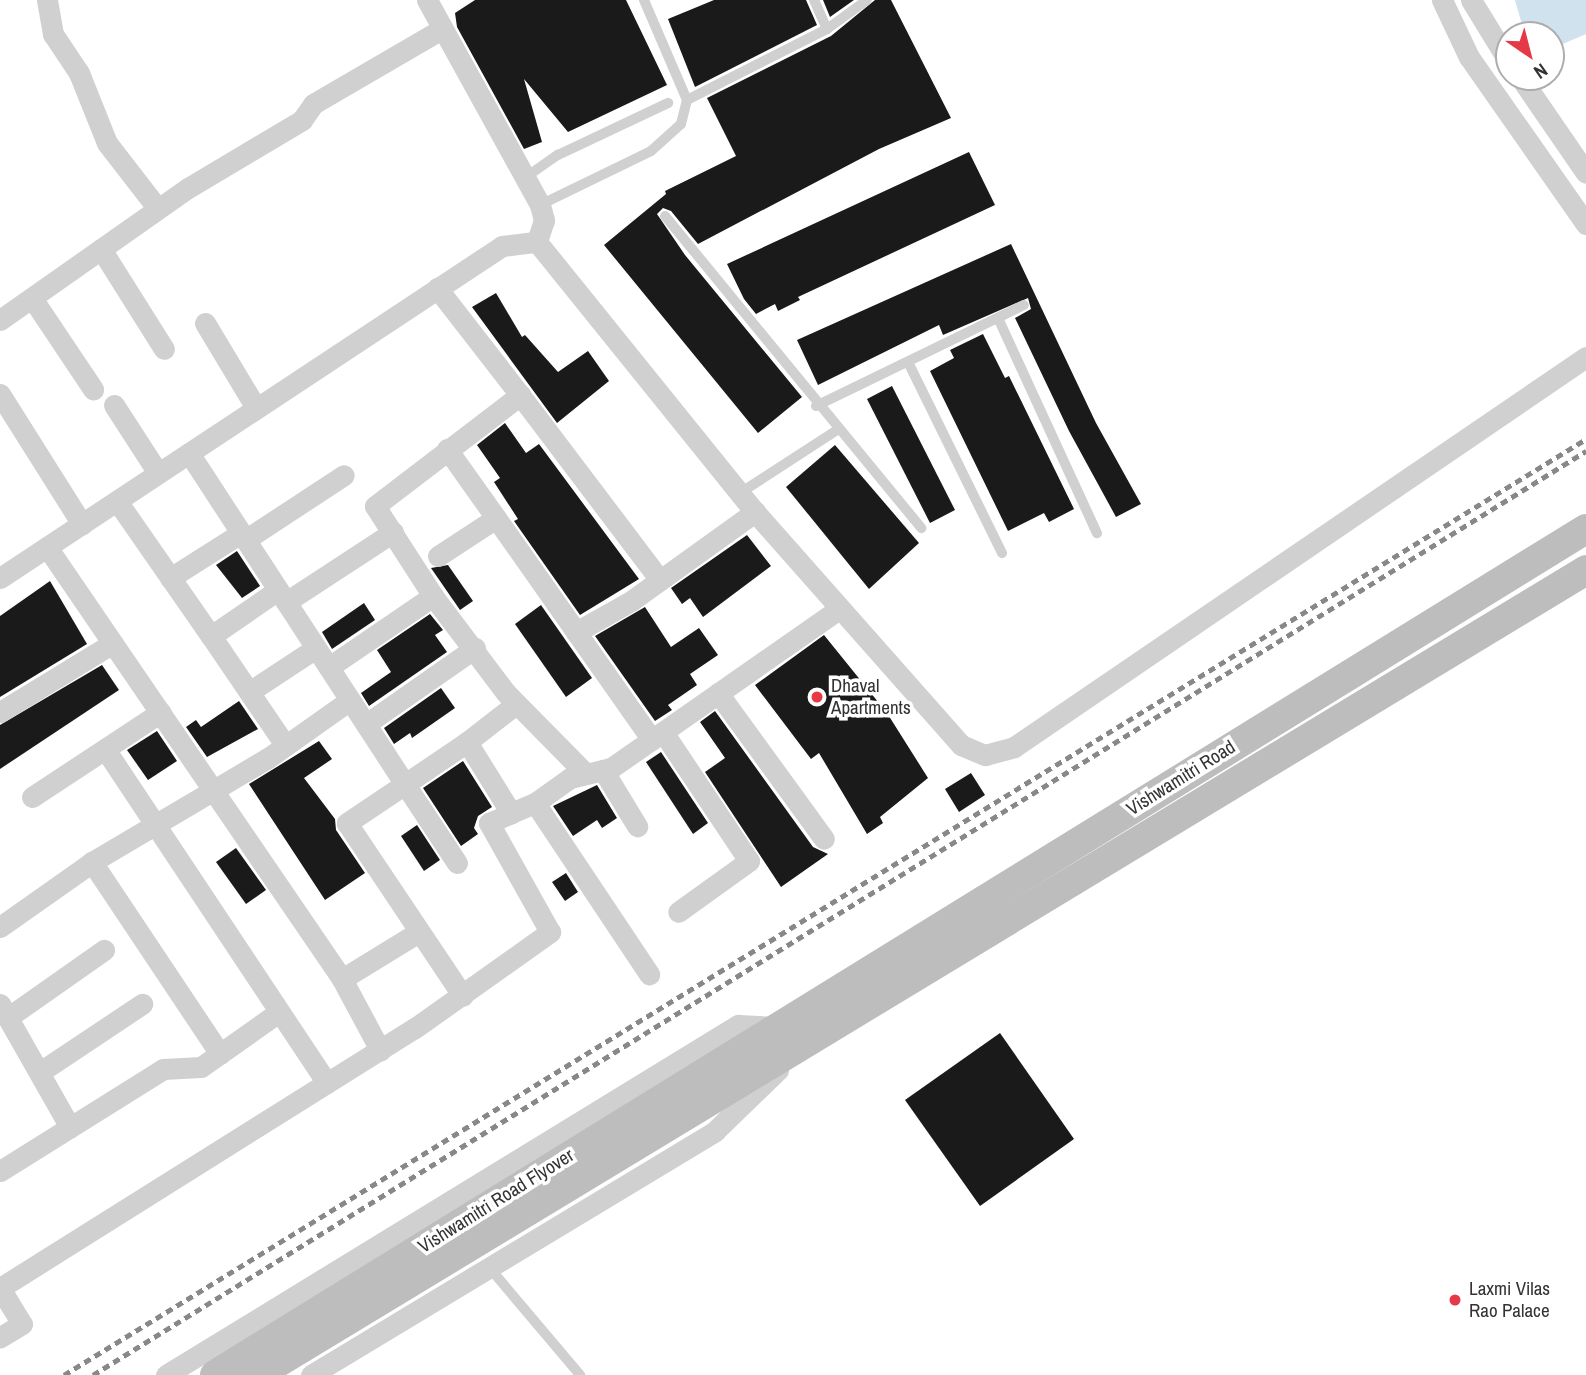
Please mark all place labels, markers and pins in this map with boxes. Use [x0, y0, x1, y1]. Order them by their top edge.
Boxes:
place label: Dhaval Apartments [831, 675, 911, 719]
marker: Dhaval Apartments [809, 689, 825, 705]
place label: Laxmi Vilas Rao Palace [1469, 1278, 1550, 1322]
marker: Laxmi Vilas Rao Palace [1447, 1292, 1463, 1308]

